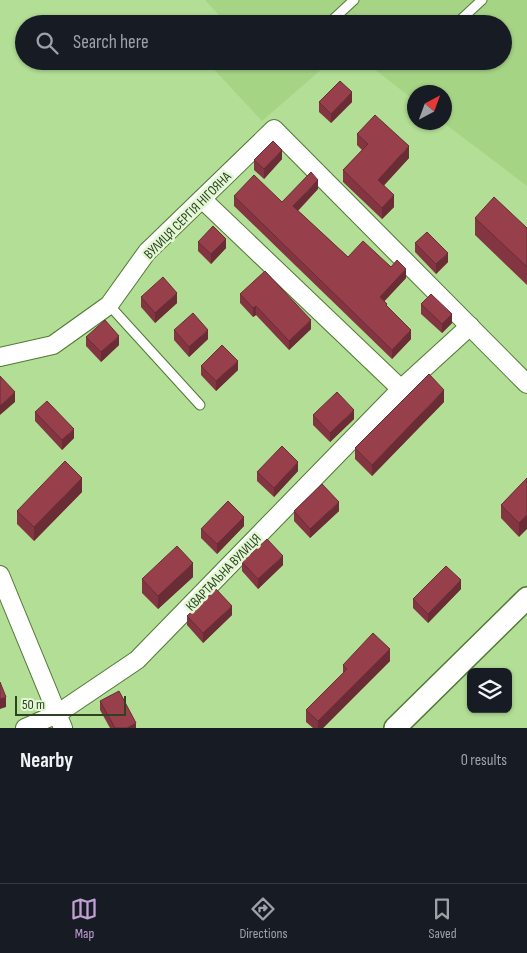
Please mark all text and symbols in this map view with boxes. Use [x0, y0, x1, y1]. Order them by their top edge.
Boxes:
search box [15, 15, 512, 70]
icon: search [33, 29, 61, 57]
text: Search here [73, 31, 149, 54]
north arrow [407, 85, 452, 130]
street label: ВУЛИЦЯ СЕРГІЯ НІГОЯНА [140, 167, 235, 263]
street label: КВАРТАЛЬНА ВУЛИЦЯ [182, 530, 265, 615]
map controls [467, 668, 512, 713]
button: layers [467, 668, 512, 713]
scale bar [15, 693, 126, 716]
text: 50 m [22, 696, 45, 713]
text: Nearby [20, 748, 73, 773]
text: 0 results [461, 751, 507, 770]
tab: Map [70, 895, 98, 942]
tab: Directions [239, 895, 288, 942]
tab: Saved [428, 895, 457, 942]

